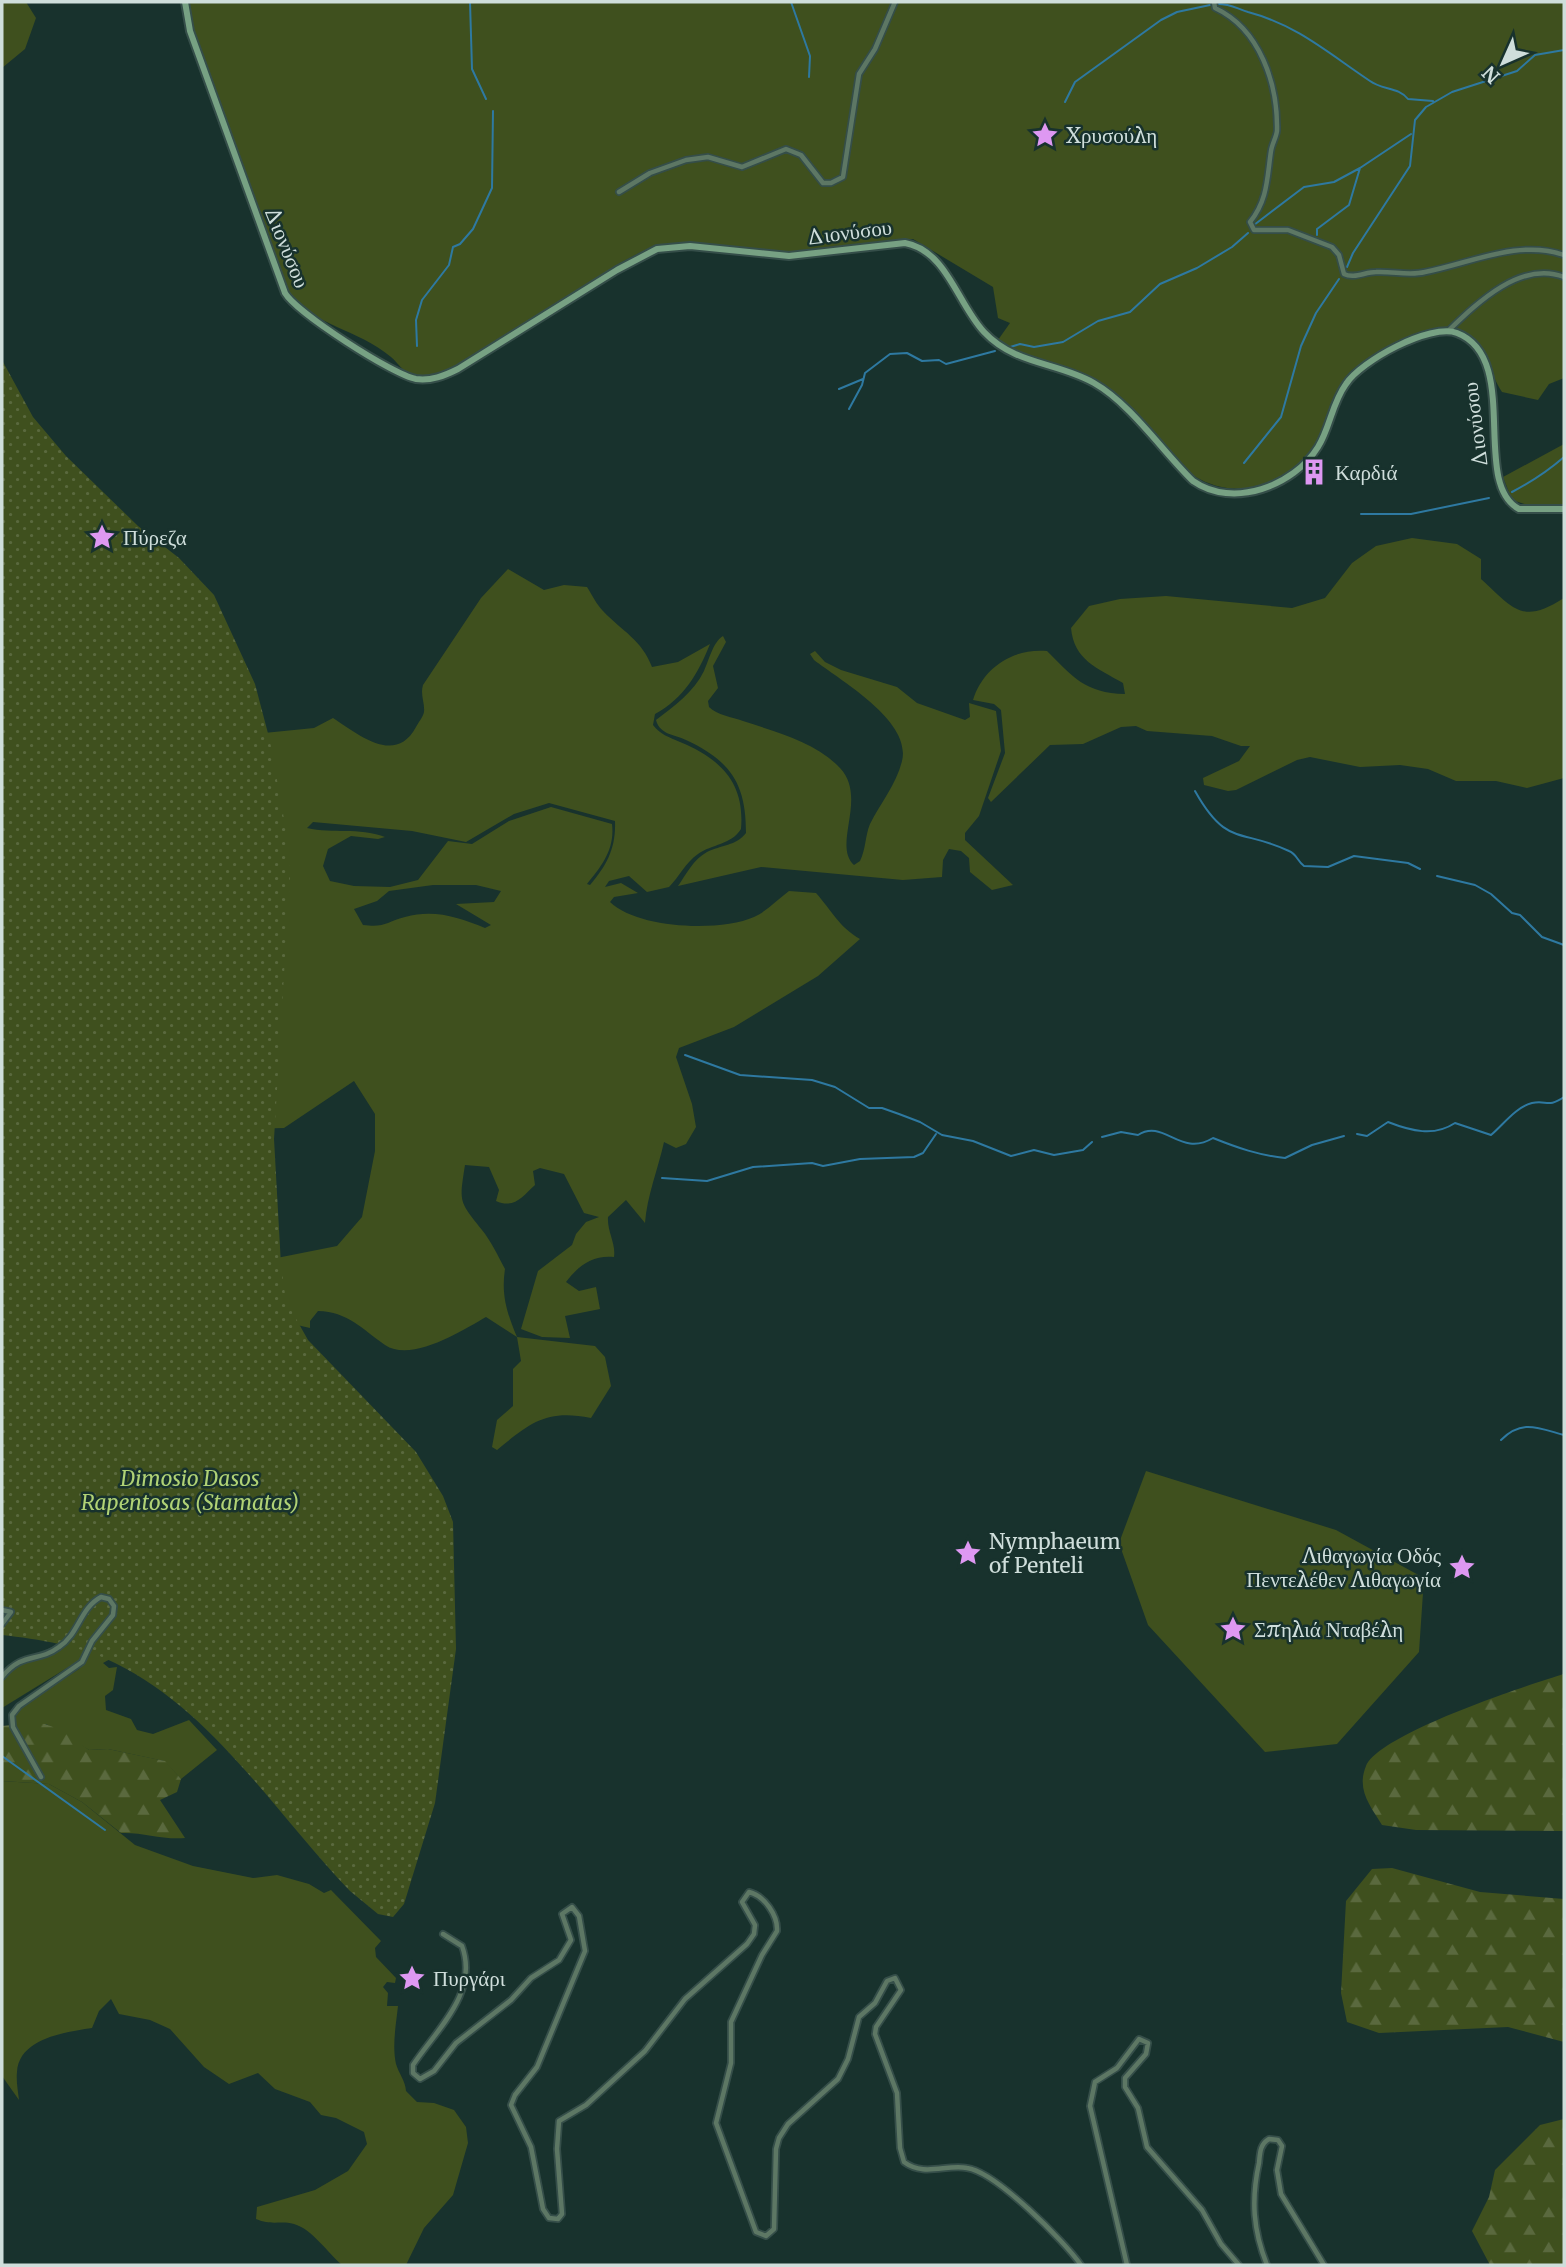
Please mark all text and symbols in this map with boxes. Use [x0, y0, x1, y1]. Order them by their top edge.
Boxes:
north arrow [1468, 28, 1538, 98]
text: N [1477, 61, 1505, 89]
place icon: Χρυσούλη [1030, 120, 1060, 150]
place label: Χρυσούλη [1066, 122, 1157, 149]
street label: Διονύσου [258, 202, 316, 292]
street label: Διονύσου [805, 213, 893, 251]
street label: Διονύσου [1456, 381, 1494, 469]
building icon: Καρδιά [1299, 457, 1329, 487]
place label: Καρδιά [1335, 459, 1397, 486]
place icon: Πύρεζα [87, 522, 117, 552]
place label: Πύρεζα [123, 524, 187, 551]
park label: Dimosio Dasos Rapentosas (Stamatas) [81, 1465, 299, 1516]
place label: Nymphaeum of Penteli [989, 1528, 1121, 1579]
place icon: Nymphaeum of Penteli [953, 1538, 983, 1568]
place label: Λιθαγωγία Οδός Πεντελέθεν Λιθαγωγία [1246, 1542, 1442, 1593]
place icon: Λιθαγωγία Οδός Πεντελέθεν Λιθαγωγία [1447, 1552, 1477, 1582]
place icon: Σπηλιά Νταβέλη [1218, 1614, 1248, 1644]
place label: Σπηλιά Νταβέλη [1254, 1616, 1403, 1643]
place icon: Πυργάρι [397, 1963, 427, 1993]
place label: Πυργάρι [433, 1965, 506, 1992]

